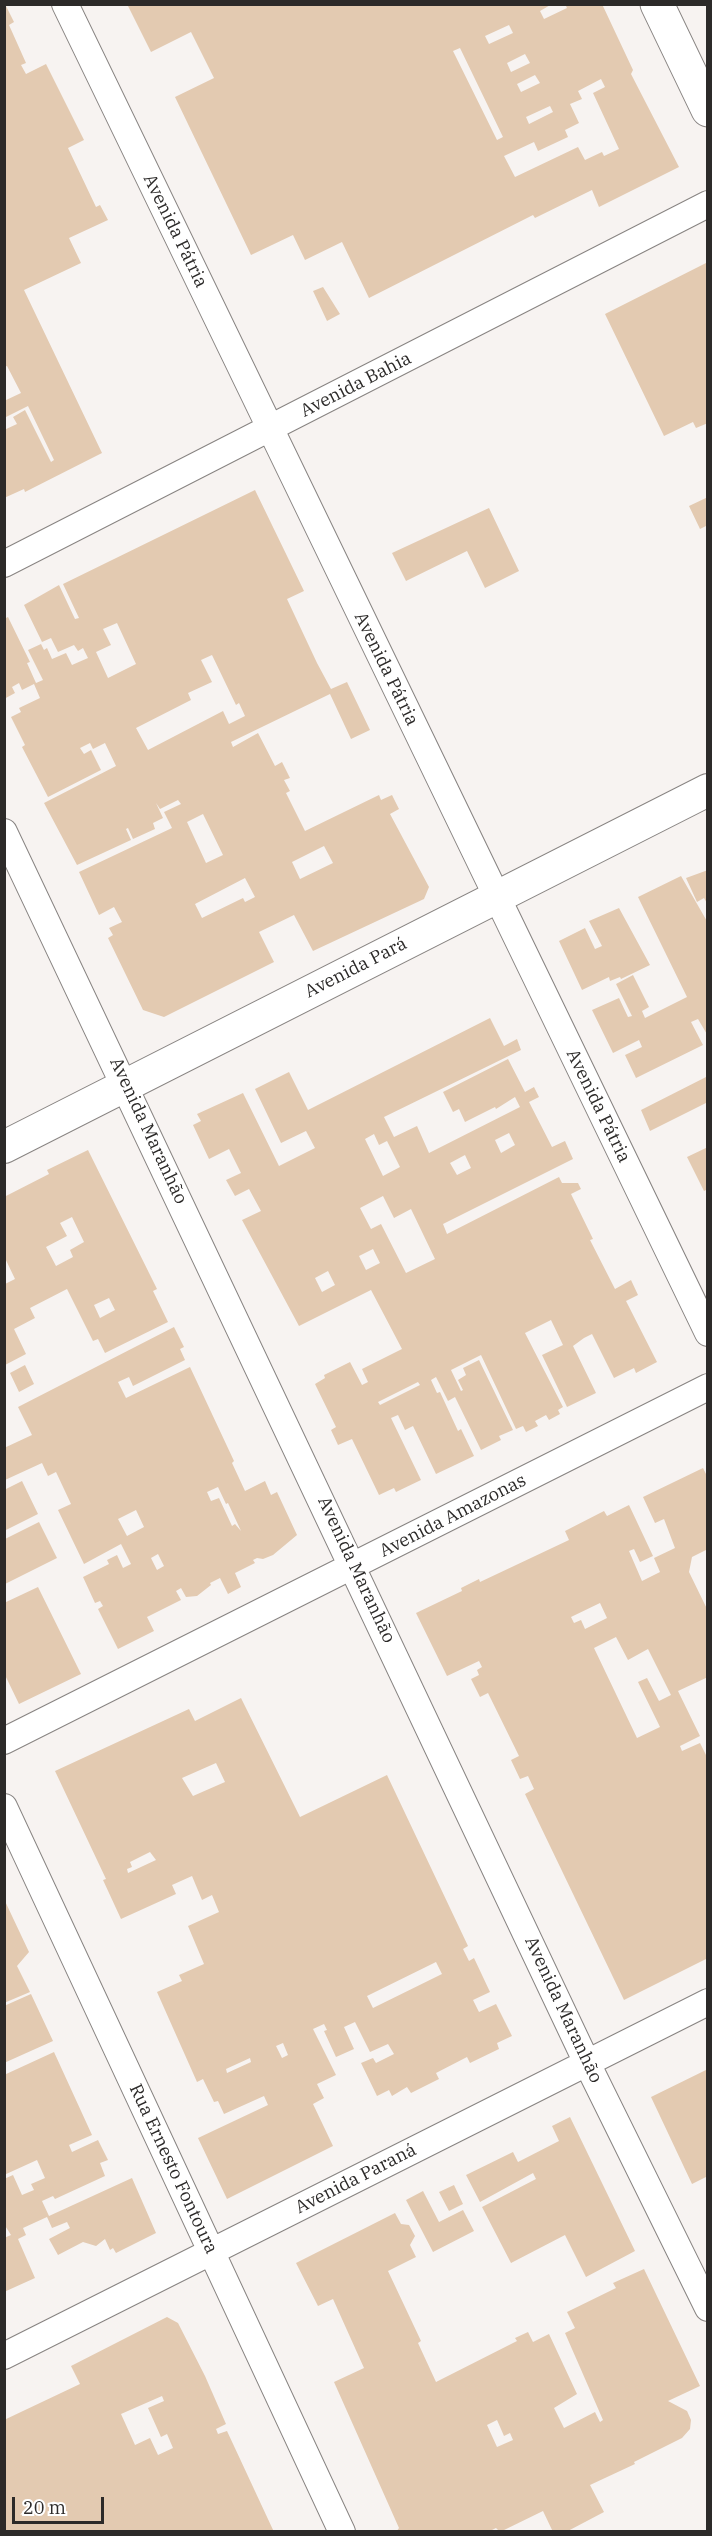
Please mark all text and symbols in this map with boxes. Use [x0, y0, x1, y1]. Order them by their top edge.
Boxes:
street label: Avenida Pátria [138, 171, 212, 291]
street label: Avenida Bahia [297, 348, 415, 422]
street label: Avenida Pátria [349, 609, 423, 729]
street label: Avenida Pará [301, 933, 411, 1003]
street label: Avenida Pátria [561, 1046, 635, 1166]
street label: Avenida Maranhão [105, 1054, 191, 1208]
street label: Avenida Amazonas [376, 1470, 530, 1562]
street label: Avenida Maranhão [313, 1493, 399, 1647]
street label: Avenida Maranhão [520, 1933, 606, 2087]
street label: Rua Ernesto Fontoura [124, 2081, 222, 2257]
street label: Avenida Paraná [292, 2139, 420, 2219]
scale bar [15, 2485, 106, 2523]
text: 20 m [23, 2496, 66, 2519]

